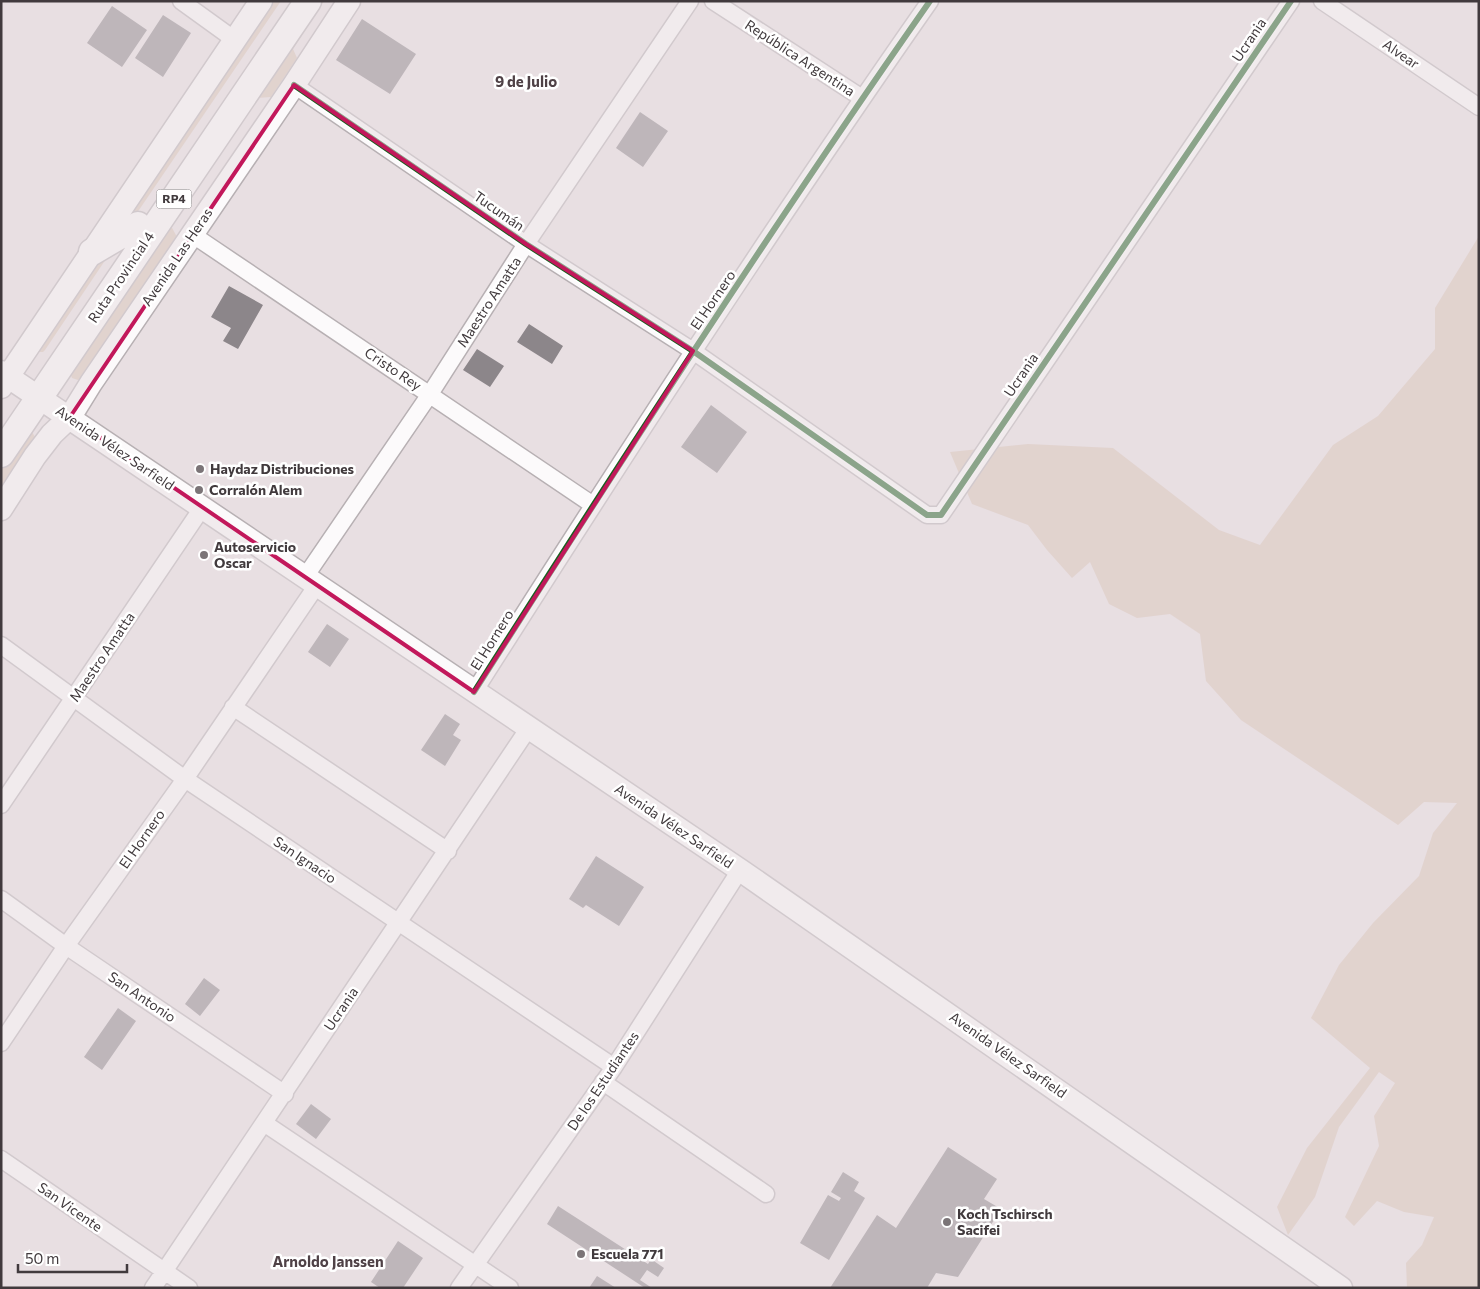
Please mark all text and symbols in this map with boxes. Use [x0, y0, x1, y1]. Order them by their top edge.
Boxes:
street label: Ucrania [1228, 15, 1269, 65]
street label: República Argentina [742, 16, 858, 99]
street label: Alvear [1380, 35, 1423, 72]
district label: 9 de Julio [495, 72, 557, 90]
street label: Tucumán [471, 187, 528, 234]
road number: RP4 [156, 190, 192, 208]
street label: Avenida Las Heras [138, 204, 216, 309]
street label: Ruta Provincial 4 [84, 227, 158, 326]
street label: Maestro Amatta [453, 253, 524, 350]
street label: El Hornero [686, 267, 739, 333]
street label: Cristo Rey [362, 343, 425, 394]
street label: Ucrania [1000, 350, 1041, 400]
street label: Avenida Vélez Sarfield [53, 402, 178, 494]
place label: Haydaz Distribuciones [210, 460, 355, 477]
marker: Haydaz Distribuciones [194, 463, 206, 475]
place label: Corralón Alem [209, 481, 302, 498]
marker: Corralón Alem [193, 484, 205, 496]
place label: Autoservicio Oscar [214, 538, 296, 571]
marker: Autoservicio Oscar [198, 549, 210, 561]
street label: El Hornero [466, 606, 517, 673]
street label: Maestro Amatta [65, 609, 138, 705]
street label: Avenida Vélez Sarfield [612, 780, 737, 872]
street label: El Hornero [115, 806, 168, 871]
street label: San Ignacio [271, 832, 340, 887]
street label: San Antonio [105, 968, 179, 1025]
street label: Ucrania [320, 984, 361, 1034]
street label: Avenida Vélez Sarfield [946, 1008, 1070, 1101]
street label: De los Estudiantes [563, 1028, 642, 1133]
street label: San Vicente [35, 1178, 106, 1235]
place label: Koch Tschirsch Sacifei [957, 1205, 1053, 1238]
marker: Koch Tschirsch Sacifei [941, 1216, 953, 1228]
scale bar [18, 1242, 126, 1274]
place label: Escuela 771 [591, 1245, 664, 1262]
marker: Escuela 771 [575, 1248, 587, 1260]
text: 50 m [25, 1249, 59, 1267]
district label: Arnoldo Janssen [272, 1252, 384, 1270]

